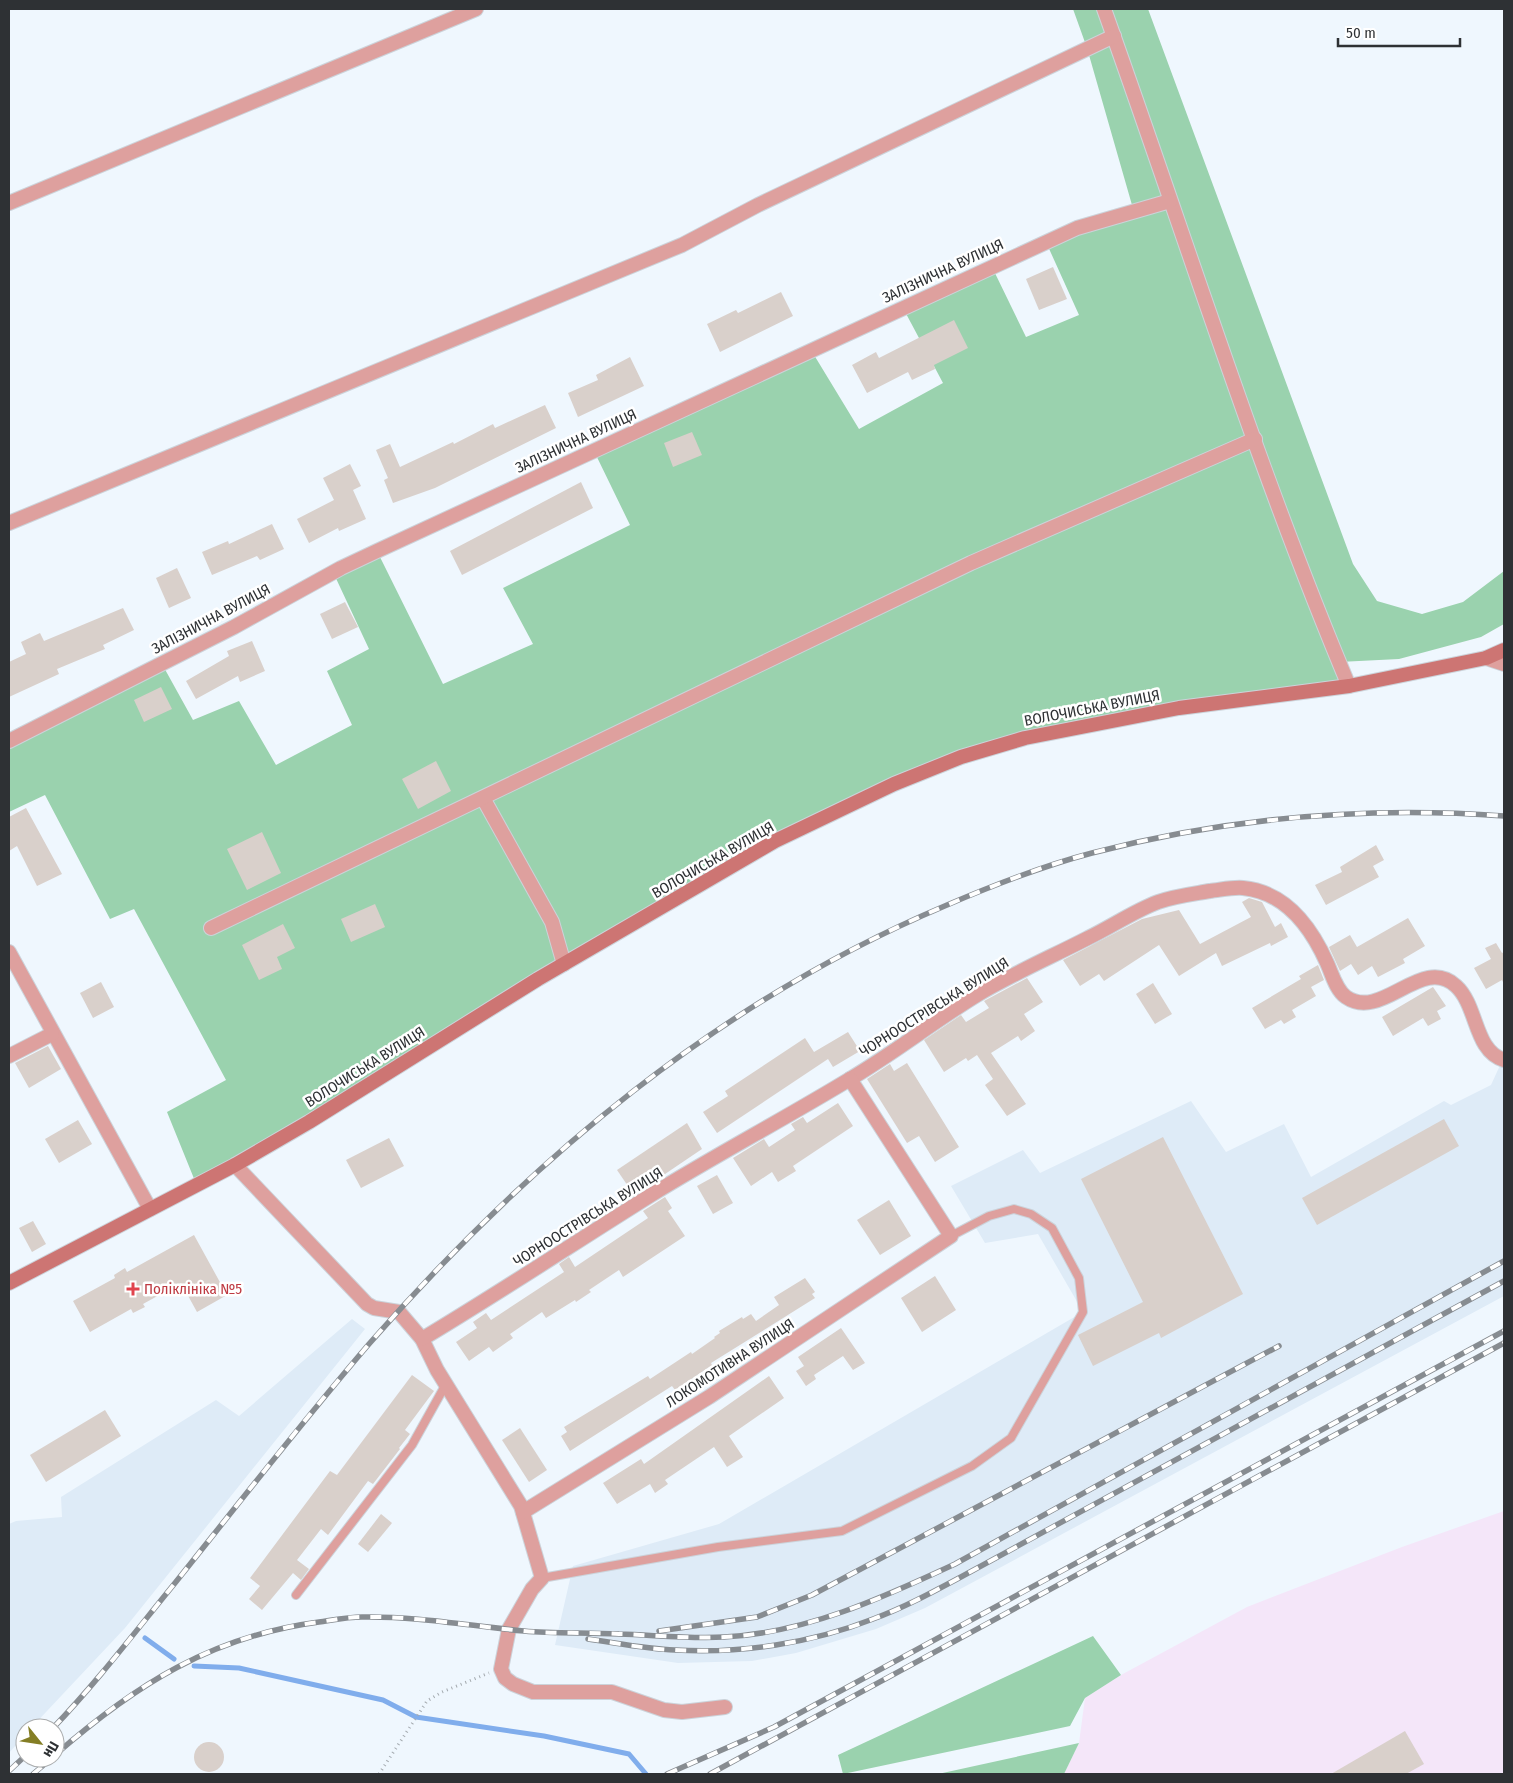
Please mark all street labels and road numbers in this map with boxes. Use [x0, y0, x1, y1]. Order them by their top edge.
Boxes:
street label: ЗАЛІЗНИЧНА ВУЛИЦЯ [879, 235, 1007, 307]
street label: ЗАЛІЗНИЧНА ВУЛИЦЯ [512, 405, 640, 477]
street label: ЗАЛІЗНИЧНА ВУЛИЦЯ [149, 580, 273, 658]
street label: ВОЛОЧИСЬКА ВУЛИЦЯ [1023, 686, 1161, 730]
street label: ВОЛОЧИСЬКА ВУЛИЦЯ [649, 818, 777, 902]
street label: ЧОРНООСТРІВСЬКА ВУЛИЦЯ [856, 954, 1012, 1060]
street label: ВОЛОЧИСЬКА ВУЛИЦЯ [302, 1023, 428, 1111]
street label: ЧОРНООСТРІВСЬКА ВУЛИЦЯ [510, 1164, 666, 1270]
street label: ЛОКОМОТИВНА ВУЛИЦЯ [662, 1315, 798, 1411]

